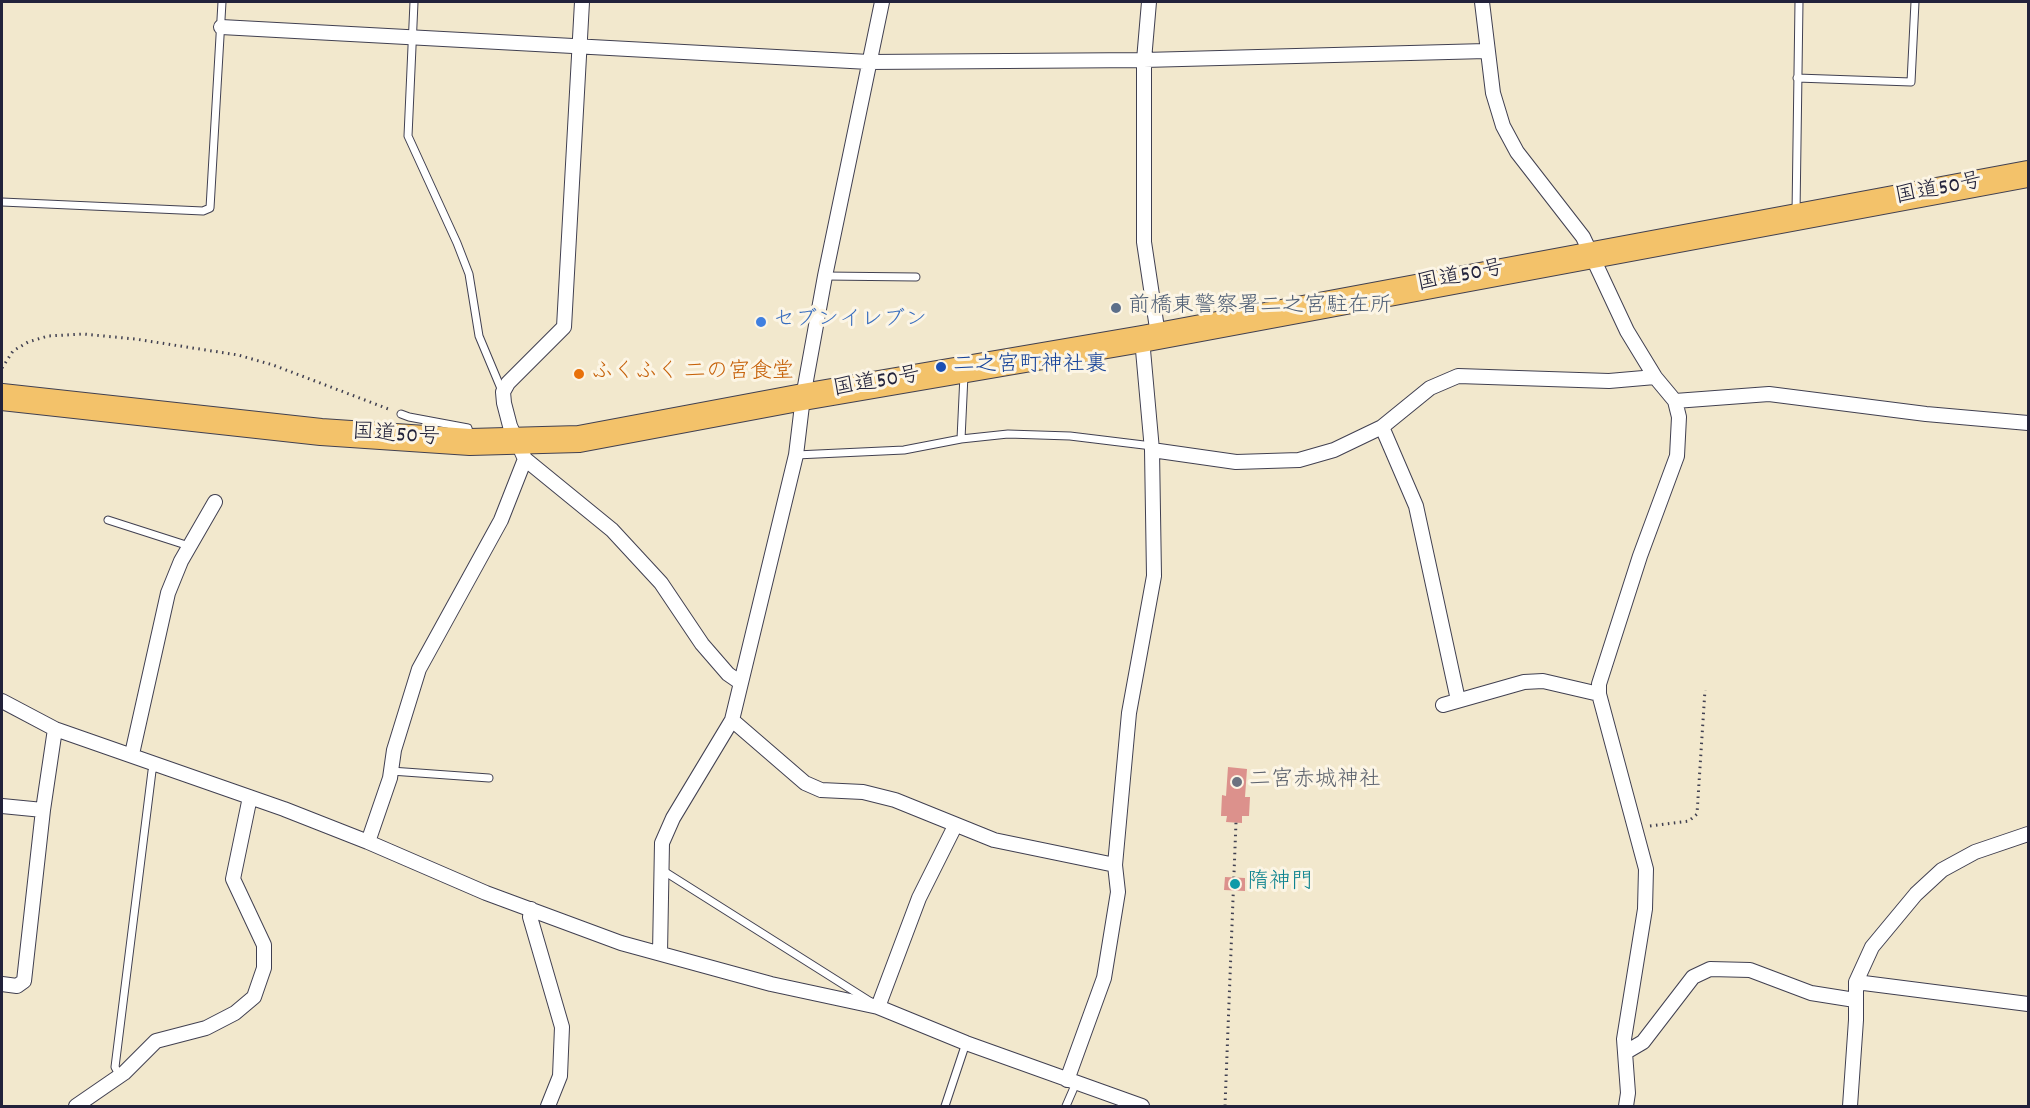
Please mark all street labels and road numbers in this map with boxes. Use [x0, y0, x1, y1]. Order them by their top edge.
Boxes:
street label: 国道50号 [1893, 170, 1985, 212]
street label: 国道50号 [1415, 257, 1507, 299]
street label: 国道50号 [831, 363, 923, 405]
street label: 国道50号 [351, 421, 441, 453]

